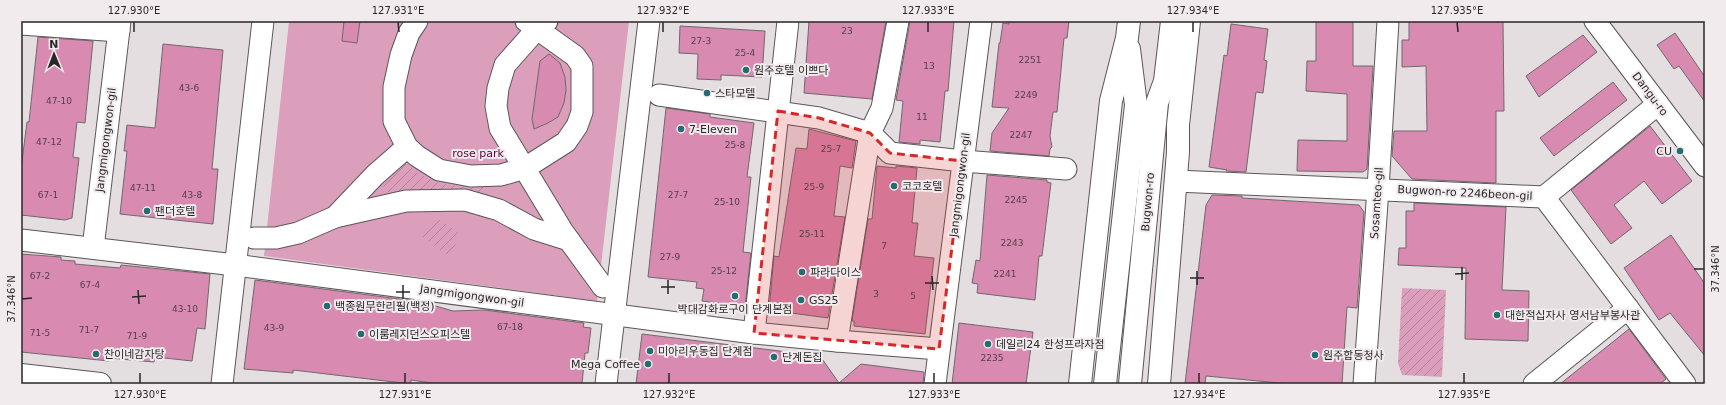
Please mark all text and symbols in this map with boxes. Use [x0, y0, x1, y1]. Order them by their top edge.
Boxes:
text: 127.930°E [108, 5, 160, 16]
text: 127.931°E [372, 5, 424, 16]
text: 127.932°E [637, 5, 689, 16]
text: 127.933°E [902, 5, 954, 16]
text: 127.934°E [1167, 5, 1219, 16]
text: 127.935°E [1431, 5, 1483, 16]
house number: 23 [841, 26, 853, 36]
north arrow [34, 34, 74, 74]
house number: 27-3 [691, 36, 711, 46]
text: N [49, 38, 59, 51]
house number: 25-4 [735, 48, 755, 58]
house number: 2251 [1019, 55, 1041, 65]
house number: 13 [923, 61, 935, 71]
place label: 원주호텔 이쁘다 [754, 64, 828, 77]
marker: 원주호텔 이쁘다 [741, 65, 751, 75]
street label: Dangu-ro [1629, 70, 1671, 119]
house number: 43-6 [179, 83, 199, 93]
street label: Jangmigongwon-gil [93, 87, 119, 194]
place label: 스타모텔 [715, 87, 755, 100]
marker: 스타모텔 [702, 88, 712, 98]
house number: 2249 [1015, 90, 1038, 100]
house number: 47-10 [46, 96, 72, 106]
house number: 11 [916, 112, 928, 122]
place label: 7-Eleven [689, 123, 737, 136]
marker: 7-Eleven [676, 124, 686, 134]
house number: 2247 [1010, 130, 1032, 140]
street label: Jangmigongwon-gil [947, 132, 973, 239]
house number: 47-12 [36, 137, 62, 147]
house number: 25-8 [725, 140, 745, 150]
house number: 25-7 [821, 144, 841, 154]
place label: CU [1656, 145, 1672, 158]
marker: CU [1675, 146, 1685, 156]
park label: rose park [452, 147, 504, 160]
street label: Sosamteo-gil [1368, 167, 1386, 239]
street label: Bugwon-ro [1139, 172, 1157, 232]
place label: 코코호텔 [902, 180, 942, 193]
marker: 코코호텔 [889, 181, 899, 191]
house number: 25-9 [804, 182, 824, 192]
house number: 47-11 [130, 183, 156, 193]
street label: Bugwon-ro 2246beon-gil [1397, 183, 1533, 203]
house number: 67-1 [38, 190, 58, 200]
house number: 43-8 [182, 190, 202, 200]
house number: 27-7 [668, 190, 688, 200]
house number: 2245 [1005, 195, 1027, 205]
house number: 25-10 [714, 197, 740, 207]
place label: 팬더호텔 [155, 205, 195, 218]
marker: 팬더호텔 [142, 206, 152, 216]
house number: 25-11 [799, 229, 825, 239]
house number: 2243 [1001, 238, 1023, 248]
house number: 7 [881, 241, 887, 251]
text: 37.346°N [1710, 245, 1721, 293]
house number: 27-9 [660, 252, 680, 262]
house number: 25-12 [711, 266, 737, 276]
place label: 파라다이스 [810, 266, 861, 279]
marker: 파라다이스 [797, 267, 807, 277]
house number: 2241 [994, 269, 1016, 279]
house number: 67-2 [30, 271, 50, 281]
text: 37.346°N [6, 275, 17, 323]
house number: 67-4 [80, 280, 100, 290]
street label: Jangmigongwon-gil [418, 282, 525, 310]
house number: 3 [873, 289, 879, 299]
marker: 박대감화로구이 단계본점 [730, 291, 740, 301]
house number: 5 [910, 291, 916, 301]
place label: GS25 [809, 294, 839, 307]
marker: GS25 [796, 295, 806, 305]
place label: 백종원무한리필(백정) [335, 300, 435, 313]
marker: 백종원무한리필(백정) [322, 301, 332, 311]
place label: 박대감화로구이 단계본점 [678, 303, 792, 316]
house number: 43-10 [172, 304, 198, 314]
place label: 대한적십자사 영서남부봉사관 [1505, 309, 1640, 322]
marker: 대한적십자사 영서남부봉사관 [1492, 310, 1502, 320]
house number: 67-18 [497, 322, 523, 332]
house number: 43-9 [264, 323, 284, 333]
house number: 71-7 [79, 325, 99, 335]
house number: 71-5 [30, 328, 50, 338]
place label: 이룸레지던스오피스텔 [369, 328, 470, 341]
marker: 이룸레지던스오피스텔 [356, 329, 366, 339]
house number: 71-9 [127, 331, 147, 341]
place label: 데일리24 한성프라자점 [996, 338, 1105, 351]
marker: 데일리24 한성프라자점 [983, 339, 993, 349]
place label: 미아리우동집 단계점 [658, 345, 753, 358]
marker: 미아리우동집 단계점 [645, 346, 655, 356]
place label: 찬이네감자탕 [104, 348, 165, 361]
marker: 찬이네감자탕 [91, 349, 101, 359]
place label: 원주합동청사 [1323, 349, 1384, 362]
marker: 원주합동청사 [1310, 350, 1320, 360]
place label: 단계돈집 [782, 351, 822, 364]
marker: 단계돈집 [769, 352, 779, 362]
house number: 2235 [981, 353, 1003, 363]
place label: Mega Coffee [571, 358, 640, 371]
marker: Mega Coffee [643, 359, 653, 369]
text: 127.930°E [114, 389, 166, 400]
text: 127.931°E [379, 389, 431, 400]
text: 127.932°E [643, 389, 695, 400]
text: 127.933°E [908, 389, 960, 400]
text: 127.934°E [1173, 389, 1225, 400]
text: 127.935°E [1438, 389, 1490, 400]

